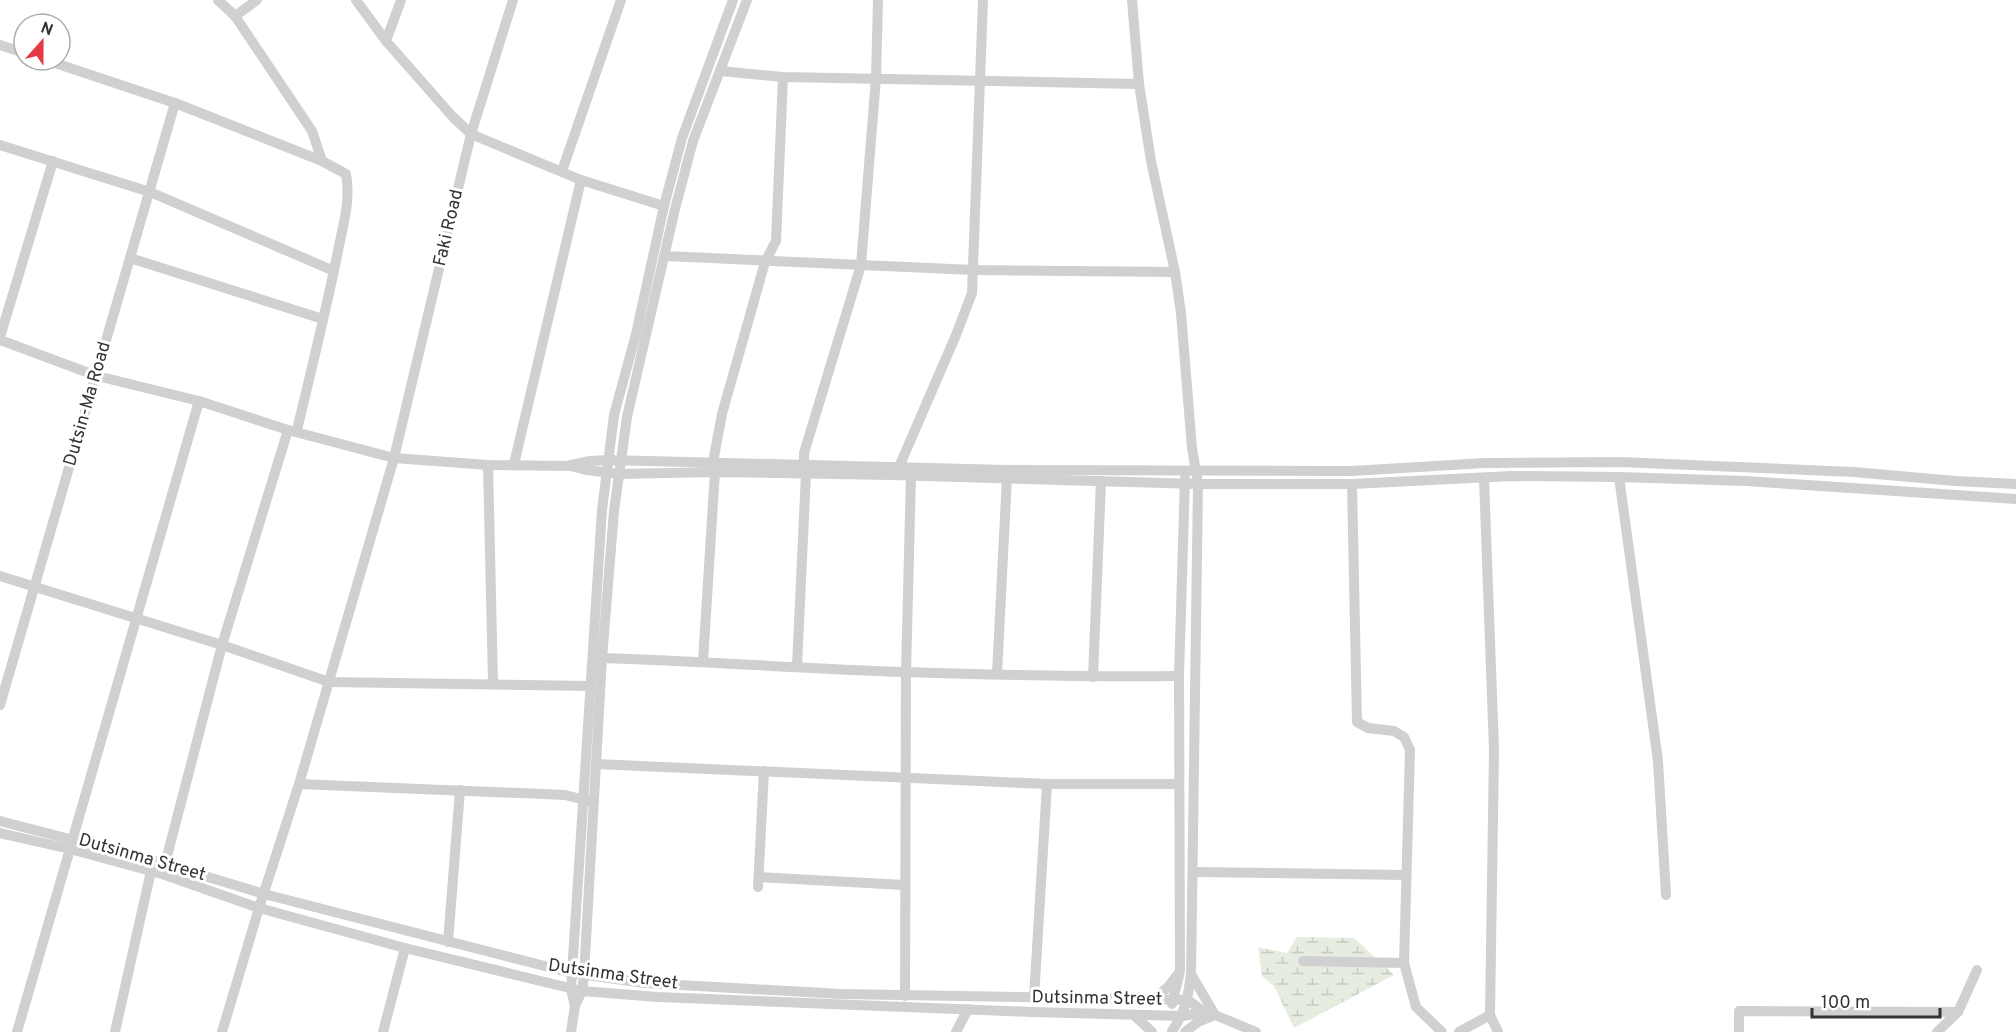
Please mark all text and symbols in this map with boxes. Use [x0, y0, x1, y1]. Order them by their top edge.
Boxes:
north arrow [12, 12, 72, 72]
text: N [38, 18, 56, 41]
street label: Faki Road [429, 187, 469, 269]
street label: Dutsin-Ma Road [59, 339, 117, 469]
street label: Dutsinma Street [76, 829, 208, 887]
street label: Dutsinma Street [547, 954, 679, 996]
scale bar [1812, 981, 1940, 1019]
street label: Dutsinma Street [1031, 986, 1163, 1012]
text: 100 m [1821, 992, 1870, 1015]

